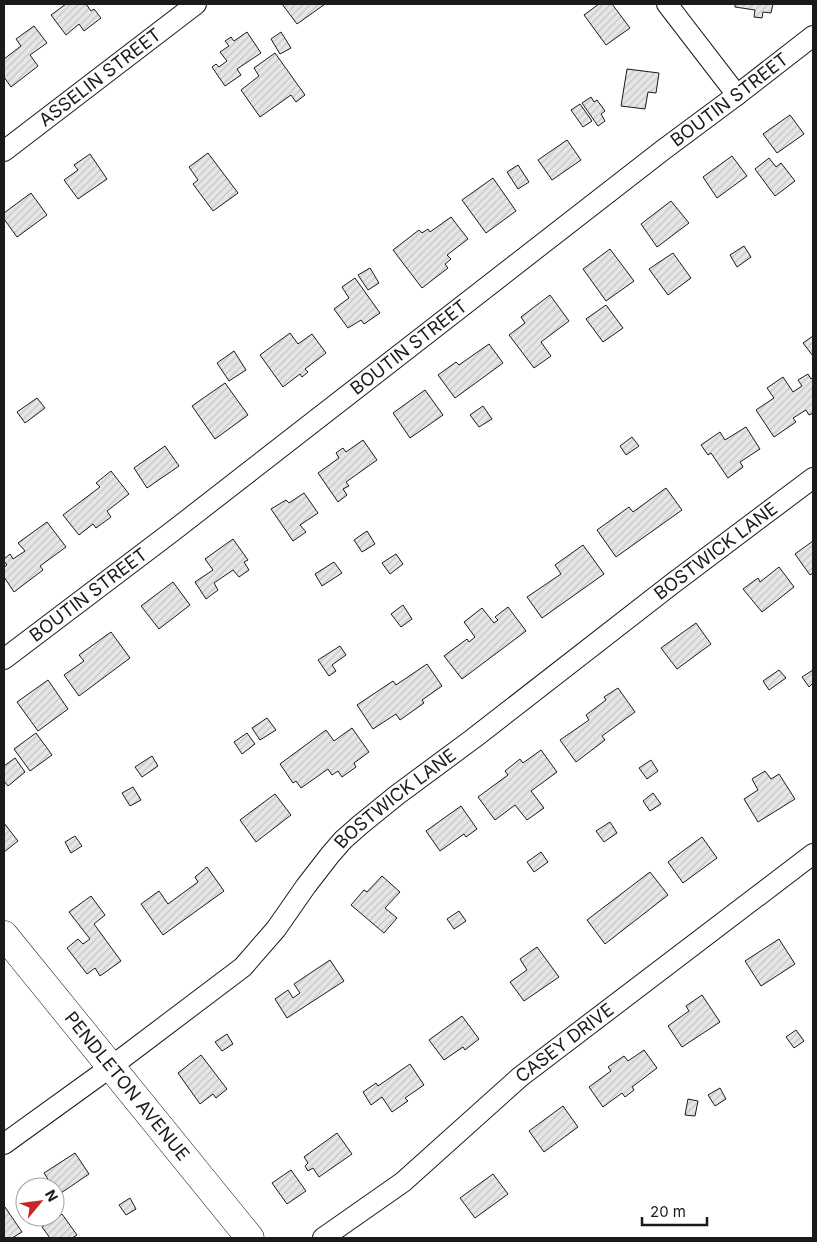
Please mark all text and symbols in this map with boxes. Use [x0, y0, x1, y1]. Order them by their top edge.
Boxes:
street label: ASSELIN STREET [35, 24, 165, 130]
street label: BOUTIN STREET [666, 48, 792, 151]
street label: BOUTIN STREET [346, 295, 471, 399]
street label: BOSTWICK LANE [650, 498, 781, 604]
street label: BOUTIN STREET [25, 543, 151, 646]
street label: BOSTWICK LANE [330, 744, 460, 852]
street label: CASEY DRIVE [511, 999, 618, 1087]
street label: PENDLETON AVENUE [61, 1007, 194, 1165]
north arrow [15, 1177, 65, 1227]
text: N [42, 1187, 62, 1204]
scale bar [642, 1194, 707, 1226]
text: 20 m [650, 1202, 686, 1221]

